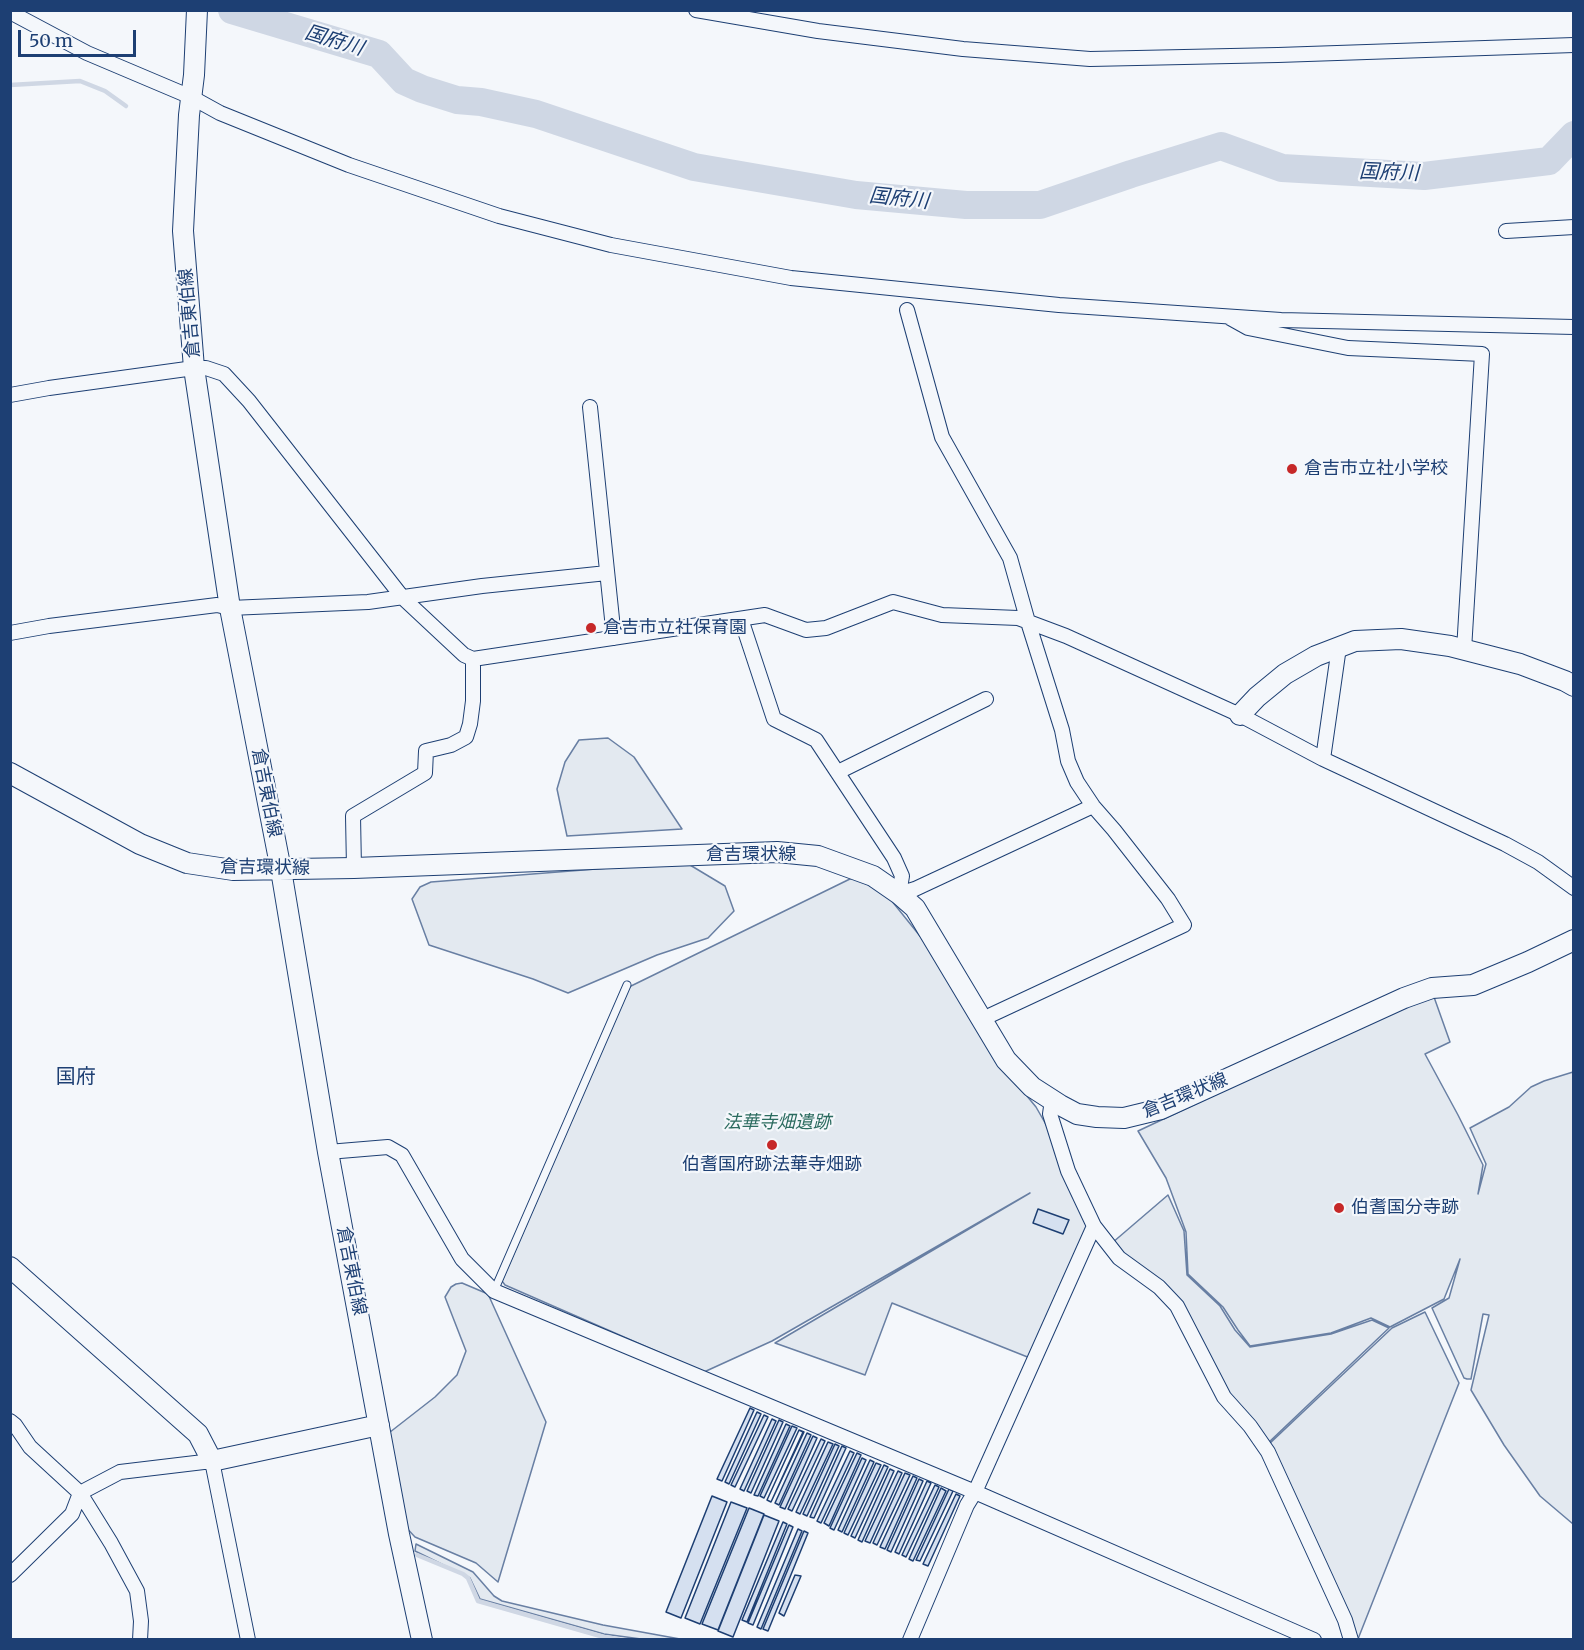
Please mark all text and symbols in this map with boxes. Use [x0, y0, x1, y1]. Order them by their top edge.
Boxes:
scale bar [21, 18, 140, 56]
water label: 国府川 [302, 21, 366, 61]
text: 50 m [29, 29, 73, 52]
water label: 国府川 [1359, 160, 1419, 186]
water label: 国府川 [868, 184, 930, 214]
street label: 倉吉東伯線 [175, 267, 205, 359]
place label: 倉吉市立社小学校 [1304, 458, 1448, 480]
marker: 倉吉市立社小学校 [1285, 462, 1299, 476]
place label: 倉吉市立社保育園 [603, 617, 747, 639]
marker: 倉吉市立社保育園 [584, 621, 598, 635]
street label: 倉吉東伯線 [247, 747, 285, 839]
street label: 倉吉環状線 [706, 844, 796, 866]
street label: 倉吉環状線 [220, 856, 310, 880]
district label: 国府 [56, 1065, 96, 1089]
street label: 倉吉環状線 [1139, 1069, 1231, 1123]
park label: 法華寺畑遺跡 [723, 1112, 831, 1134]
marker: 伯耆国府跡法華寺畑跡 [765, 1138, 779, 1152]
place label: 伯耆国府跡法華寺畑跡 [682, 1154, 862, 1176]
place label: 伯耆国分寺跡 [1351, 1197, 1459, 1219]
marker: 伯耆国分寺跡 [1332, 1201, 1346, 1215]
street label: 倉吉東伯線 [332, 1225, 370, 1317]

